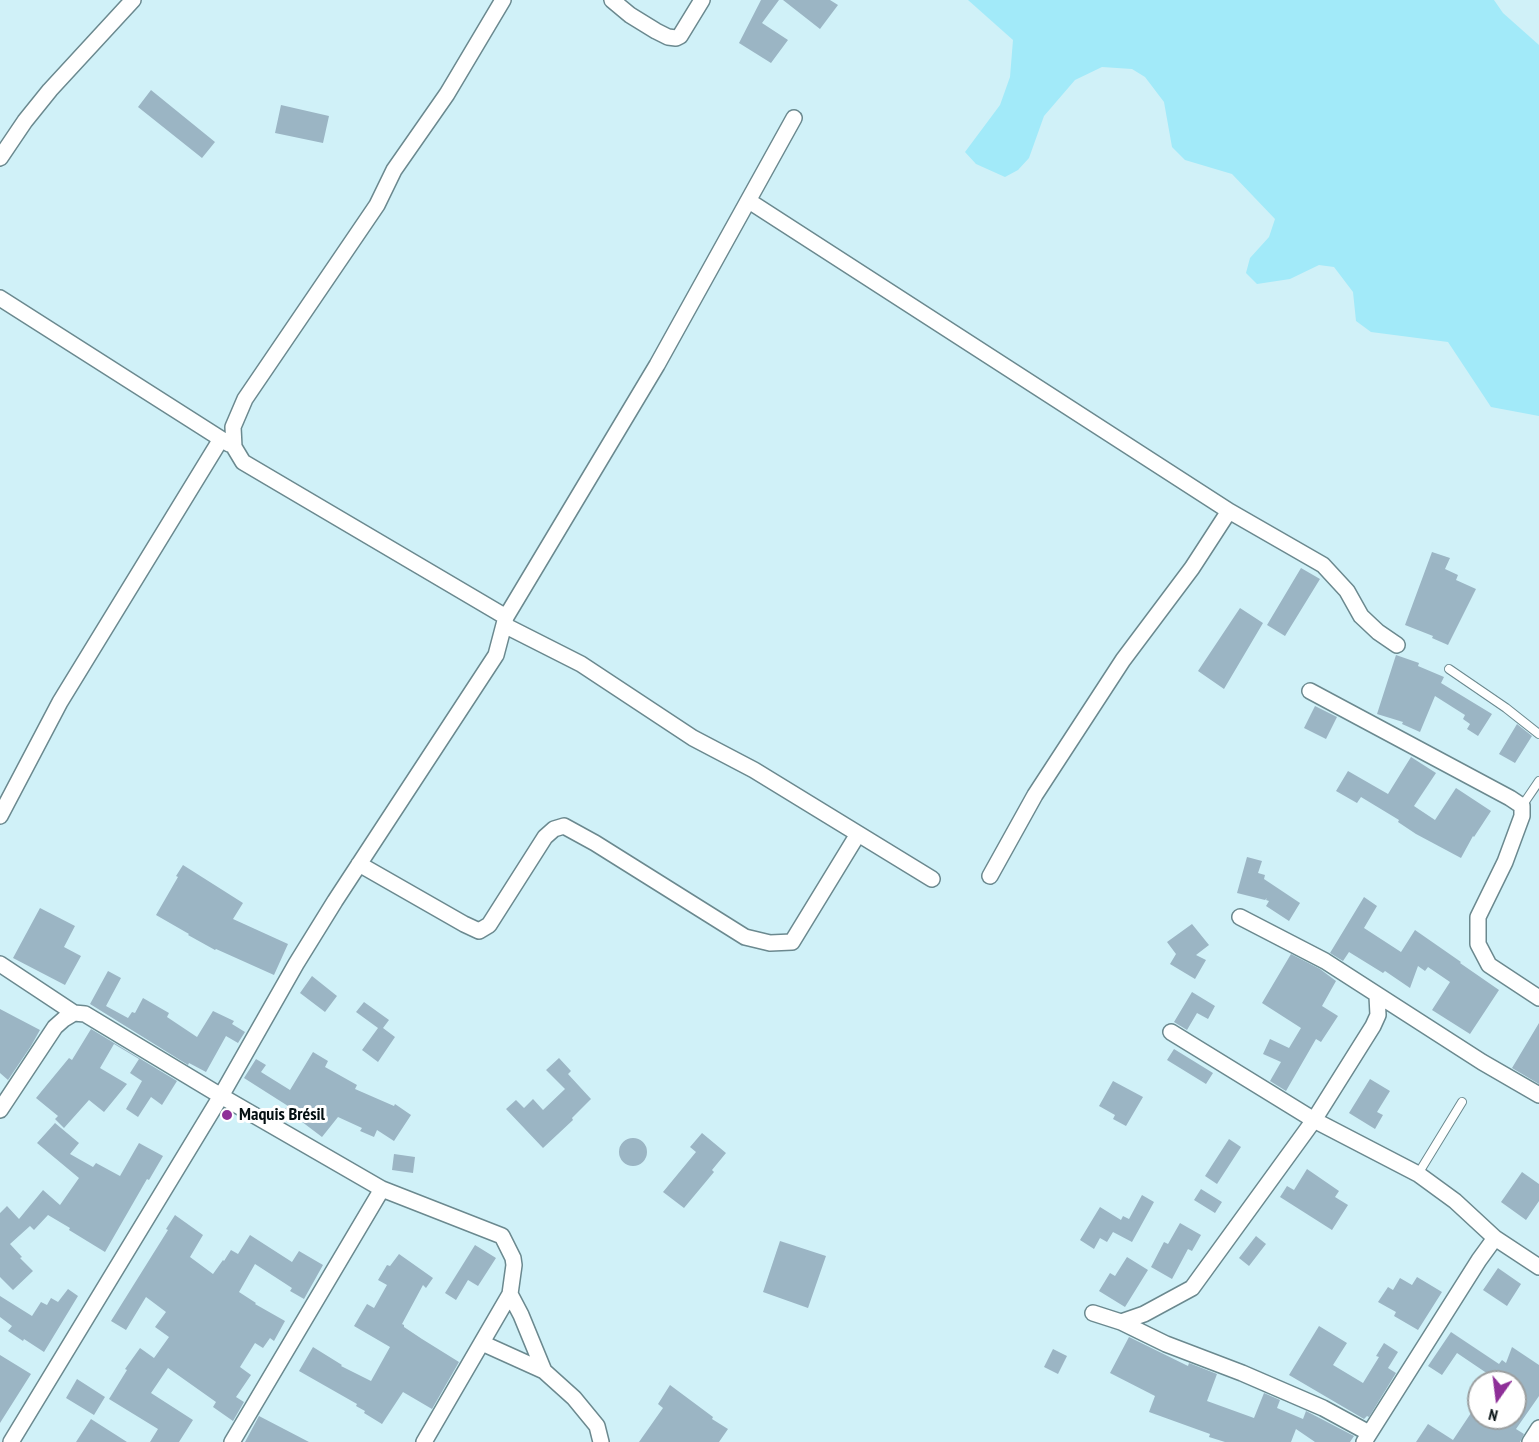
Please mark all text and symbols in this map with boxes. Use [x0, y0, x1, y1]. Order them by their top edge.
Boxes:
place label: Maquis Brésil [239, 1104, 325, 1126]
marker: Maquis Brésil [220, 1108, 234, 1122]
north arrow [1467, 1370, 1527, 1430]
text: N [1487, 1405, 1500, 1426]

